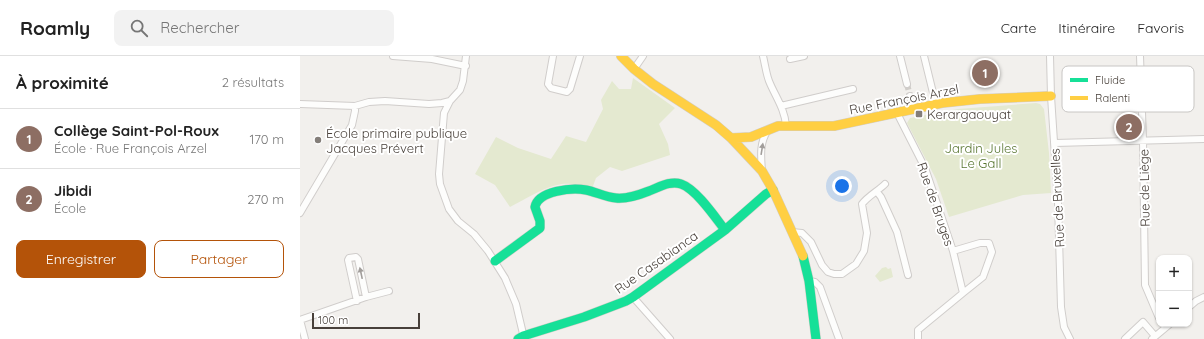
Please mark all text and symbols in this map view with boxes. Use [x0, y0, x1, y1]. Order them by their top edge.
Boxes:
search box [114, 10, 394, 46]
text: Roamly [20, 16, 90, 40]
icon: search [128, 17, 150, 39]
text: Rechercher [160, 18, 239, 37]
text: Carte [1001, 19, 1036, 37]
text: Itinéraire [1058, 19, 1115, 37]
text: Favoris [1137, 19, 1184, 37]
pin: 1 [972, 58, 998, 88]
legend [1062, 66, 1194, 112]
text: À proximité [16, 72, 109, 93]
text: Fluide [1095, 73, 1125, 87]
text: 2 résultats [222, 74, 284, 90]
street label: Rue François Arzel [848, 81, 960, 117]
text: Ralenti [1095, 91, 1130, 105]
place label: Kerargaouyat [927, 106, 1011, 122]
marker: Kerargaouyat [914, 109, 924, 119]
pin: 2 [1116, 112, 1142, 142]
text: Collège Saint-Pol-Roux [54, 121, 219, 140]
place label: École primaire publique Jacques Prévert [326, 125, 467, 156]
text: 1 [26, 131, 32, 147]
text: 170 m [249, 131, 284, 147]
marker: École primaire publique Jacques Prévert [313, 135, 323, 145]
text: École · Rue François Arzel [54, 140, 207, 156]
park label: Jardin Jules Le Gall [945, 140, 1017, 171]
one-way arrow [759, 143, 765, 155]
street label: Rue de Bruxelles [1046, 148, 1068, 248]
street label: Rue de Liège [1135, 149, 1153, 227]
street label: Rue de Bruges [914, 160, 958, 248]
your location [832, 176, 852, 196]
text: Jibidi [54, 181, 92, 200]
text: 2 [25, 191, 33, 207]
text: 270 m [247, 191, 284, 207]
text: École [54, 200, 86, 216]
street label: Rue Casabianca [611, 227, 701, 297]
button: Enregistrer [16, 240, 146, 278]
button: Partager [154, 240, 284, 278]
map controls [1156, 255, 1192, 327]
button: + [1156, 255, 1192, 291]
one-way arrow [358, 267, 364, 279]
button: − [1156, 291, 1192, 327]
scale bar [312, 311, 420, 330]
text: 100 m [318, 313, 348, 327]

